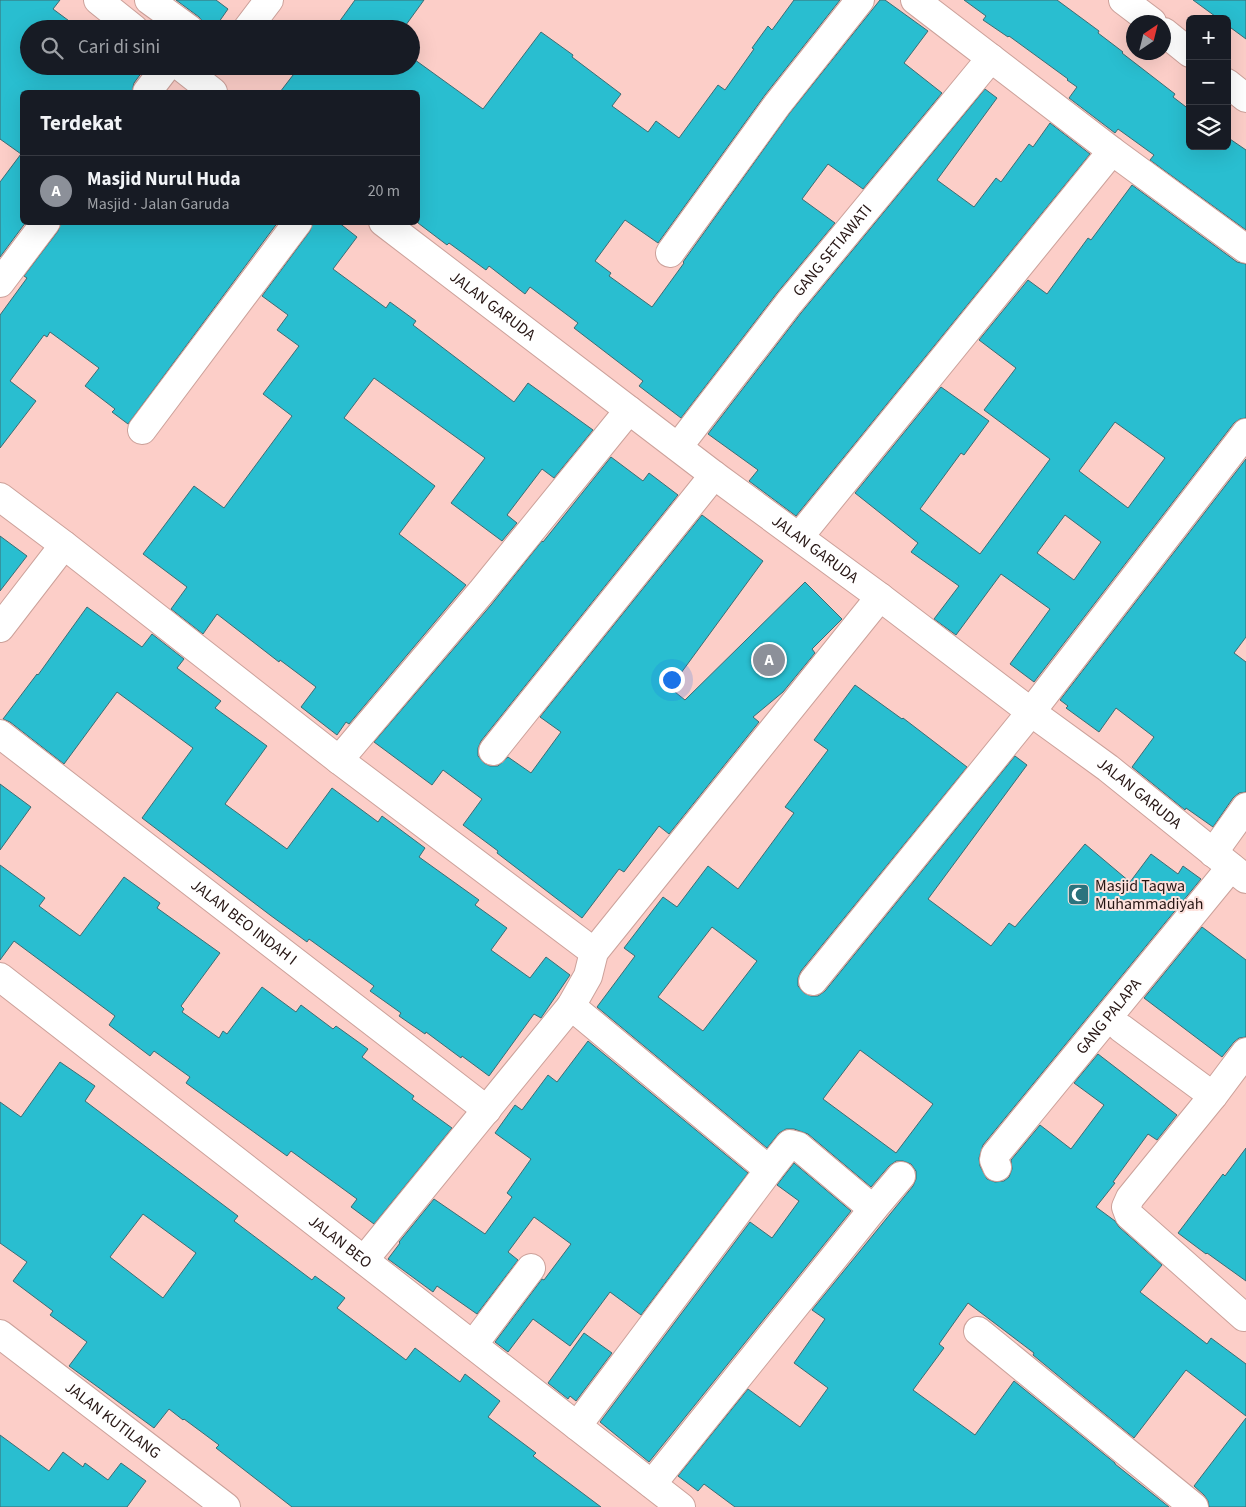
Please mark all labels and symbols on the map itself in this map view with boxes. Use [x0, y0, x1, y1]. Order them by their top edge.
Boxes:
north arrow [1126, 15, 1171, 60]
street label: GANG SETIAWATI [788, 200, 877, 301]
street label: JALAN GARUDA [445, 266, 540, 346]
street label: JALAN GARUDA [767, 510, 863, 589]
pin: A [753, 641, 785, 679]
your location [659, 667, 685, 693]
street label: JALAN GARUDA [1093, 753, 1187, 834]
street label: JALAN BEO INDAH I [186, 874, 302, 970]
place label: Masjid Taqwa Muhammadiyah [1095, 875, 1203, 915]
mosque icon: Masjid Taqwa Muhammadiyah [1067, 883, 1091, 907]
street label: GANG PALAPA [1071, 973, 1147, 1059]
street label: JALAN BEO [304, 1210, 376, 1273]
street label: JALAN KUTILANG [60, 1377, 165, 1464]

